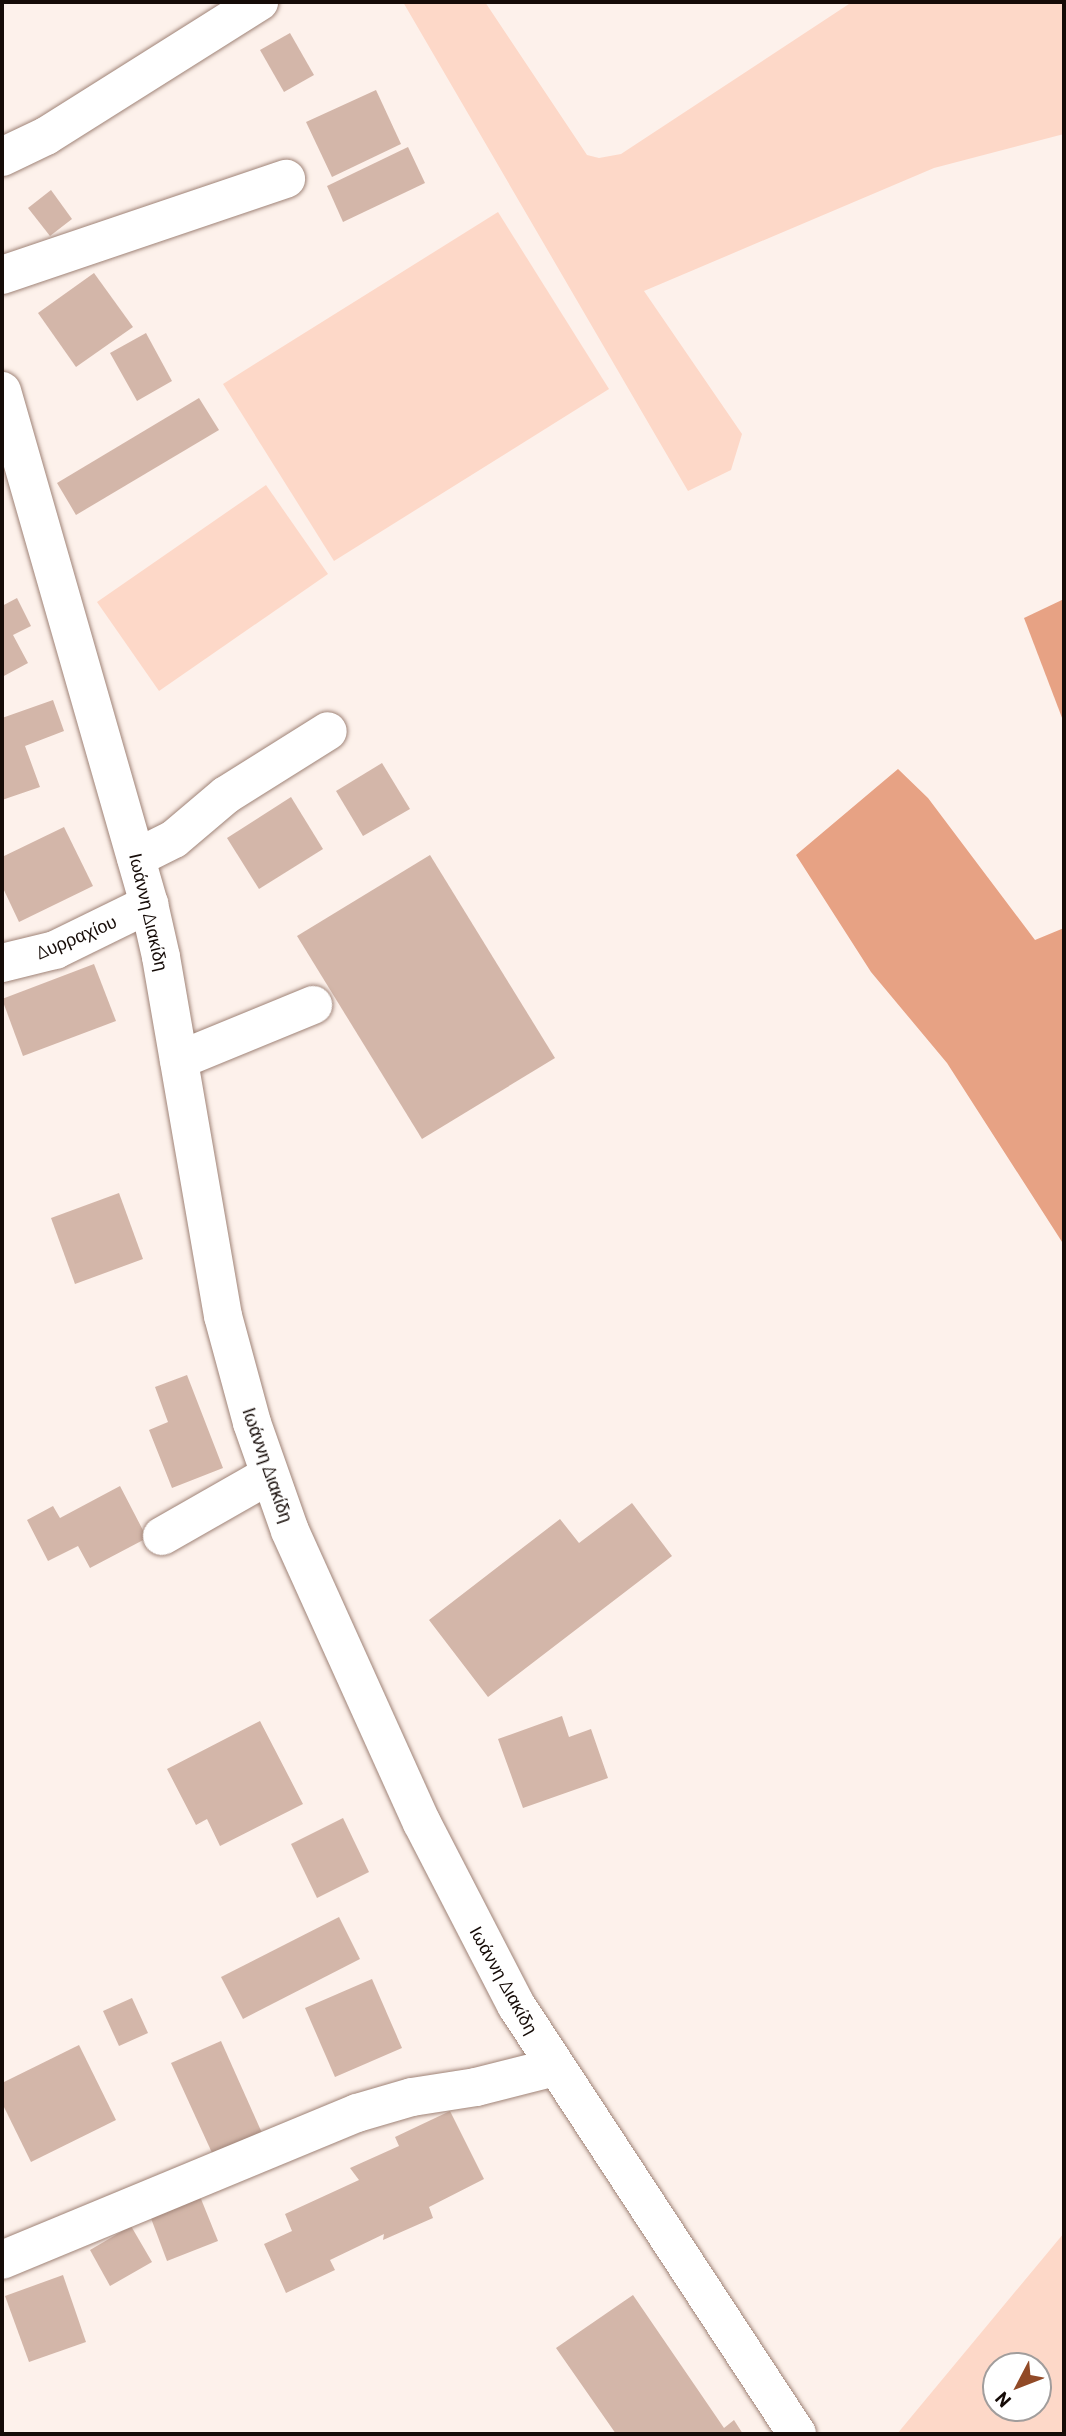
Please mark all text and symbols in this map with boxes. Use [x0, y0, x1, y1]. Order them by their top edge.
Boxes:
street label: Ιωάννη Διακίδη [125, 851, 173, 973]
street label: Δυρραχίου [32, 910, 120, 964]
street label: Ιωάννη Διακίδη [238, 1405, 298, 1525]
street label: Ιωάννη Διακίδη [465, 1922, 543, 2038]
north arrow [982, 2352, 1052, 2422]
text: N [990, 2388, 1015, 2412]

